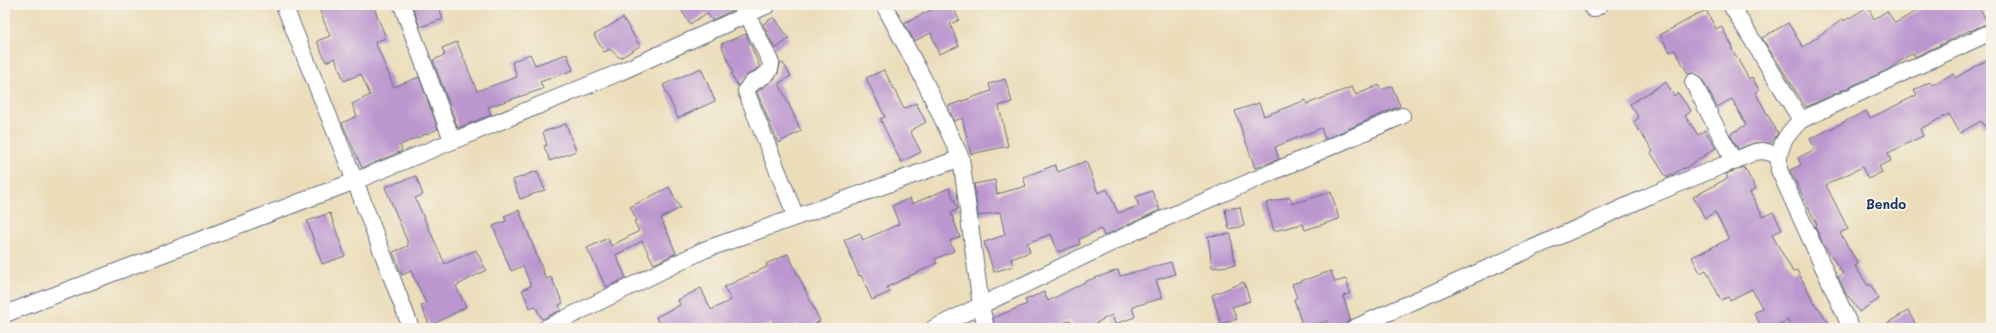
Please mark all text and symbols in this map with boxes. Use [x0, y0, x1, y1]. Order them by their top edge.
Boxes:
district label: Bendo [1866, 195, 1906, 212]

